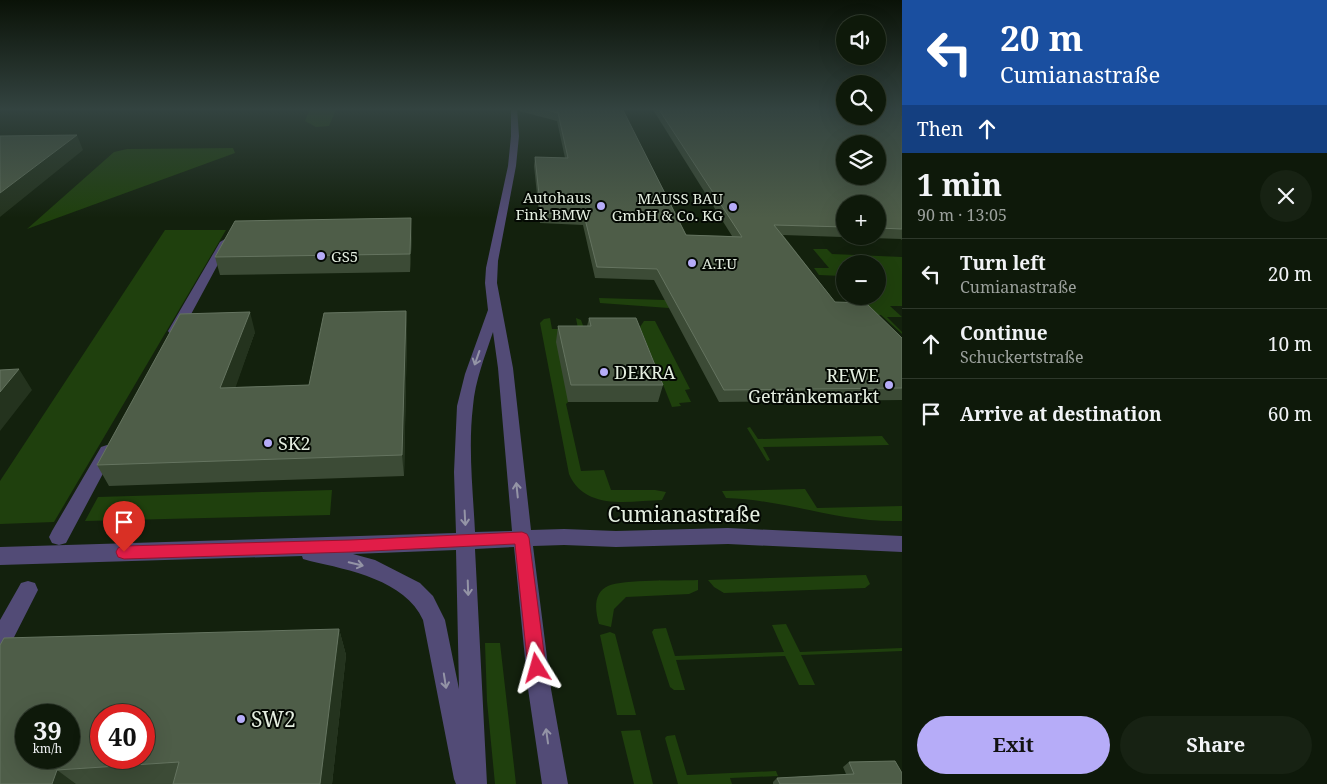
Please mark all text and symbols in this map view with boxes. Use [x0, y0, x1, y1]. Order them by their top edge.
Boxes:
text: 20 m [1000, 14, 1083, 61]
map controls [836, 15, 886, 305]
button: sound [836, 15, 886, 65]
icon: left [917, 20, 982, 85]
text: Cumianastraße [1000, 59, 1160, 89]
button: search [836, 75, 886, 125]
icon: ahead [973, 115, 1001, 143]
text: Then [917, 116, 963, 142]
button: layers [836, 135, 886, 185]
text: 1 min [917, 164, 1002, 205]
button: close [1260, 170, 1312, 222]
place label: Autohaus Fink BMW [515, 187, 591, 224]
place label: MAUSS BAU GmbH & Co. KG [612, 188, 723, 225]
button: + [836, 195, 886, 245]
marker: Autohaus Fink BMW [595, 200, 607, 212]
marker: MAUSS BAU GmbH & Co. KG [727, 201, 739, 213]
text: 90 m · 13:05 [917, 204, 1007, 226]
place label: GS5 [331, 246, 358, 266]
marker: GS5 [315, 250, 327, 262]
text: Turn left [960, 250, 1046, 276]
place label: A.T.U [702, 253, 737, 273]
button: − [836, 255, 886, 305]
marker: A.T.U [686, 257, 698, 269]
icon: left [917, 260, 945, 288]
text: 20 m [1268, 261, 1312, 287]
text: Cumianastraße [960, 276, 1077, 298]
text: Continue [960, 320, 1048, 346]
icon: ahead [917, 330, 945, 358]
text: 10 m [1268, 331, 1312, 357]
text: Schuckertstraße [960, 346, 1084, 368]
one-way arrow [472, 349, 482, 365]
place label: DEKRA [614, 360, 676, 384]
place label: REWE Getränkemarkt [748, 363, 879, 408]
marker: DEKRA [598, 366, 610, 378]
marker: REWE Getränkemarkt [883, 379, 895, 391]
icon: arrive [917, 400, 945, 428]
text: Arrive at destination [960, 401, 1162, 427]
text: 60 m [1268, 401, 1312, 427]
place label: SK2 [278, 431, 310, 455]
marker: SK2 [262, 437, 274, 449]
one-way arrow [512, 482, 522, 498]
street label: Cumianastraße [608, 500, 760, 528]
pin [103, 501, 145, 552]
icon: arrive [110, 508, 138, 536]
one-way arrow [461, 510, 470, 526]
one-way arrow [348, 560, 364, 569]
one-way arrow [463, 580, 473, 596]
position arrow [510, 641, 562, 693]
one-way arrow [441, 673, 451, 689]
speed limit sign: 40 [90, 704, 155, 769]
place label: SW2 [251, 705, 296, 733]
text: 39 [33, 713, 62, 747]
marker: SW2 [235, 713, 247, 725]
button: Exit [917, 716, 1110, 774]
button: Share [1120, 716, 1312, 774]
one-way arrow [541, 728, 551, 744]
text: km/h [33, 740, 62, 757]

